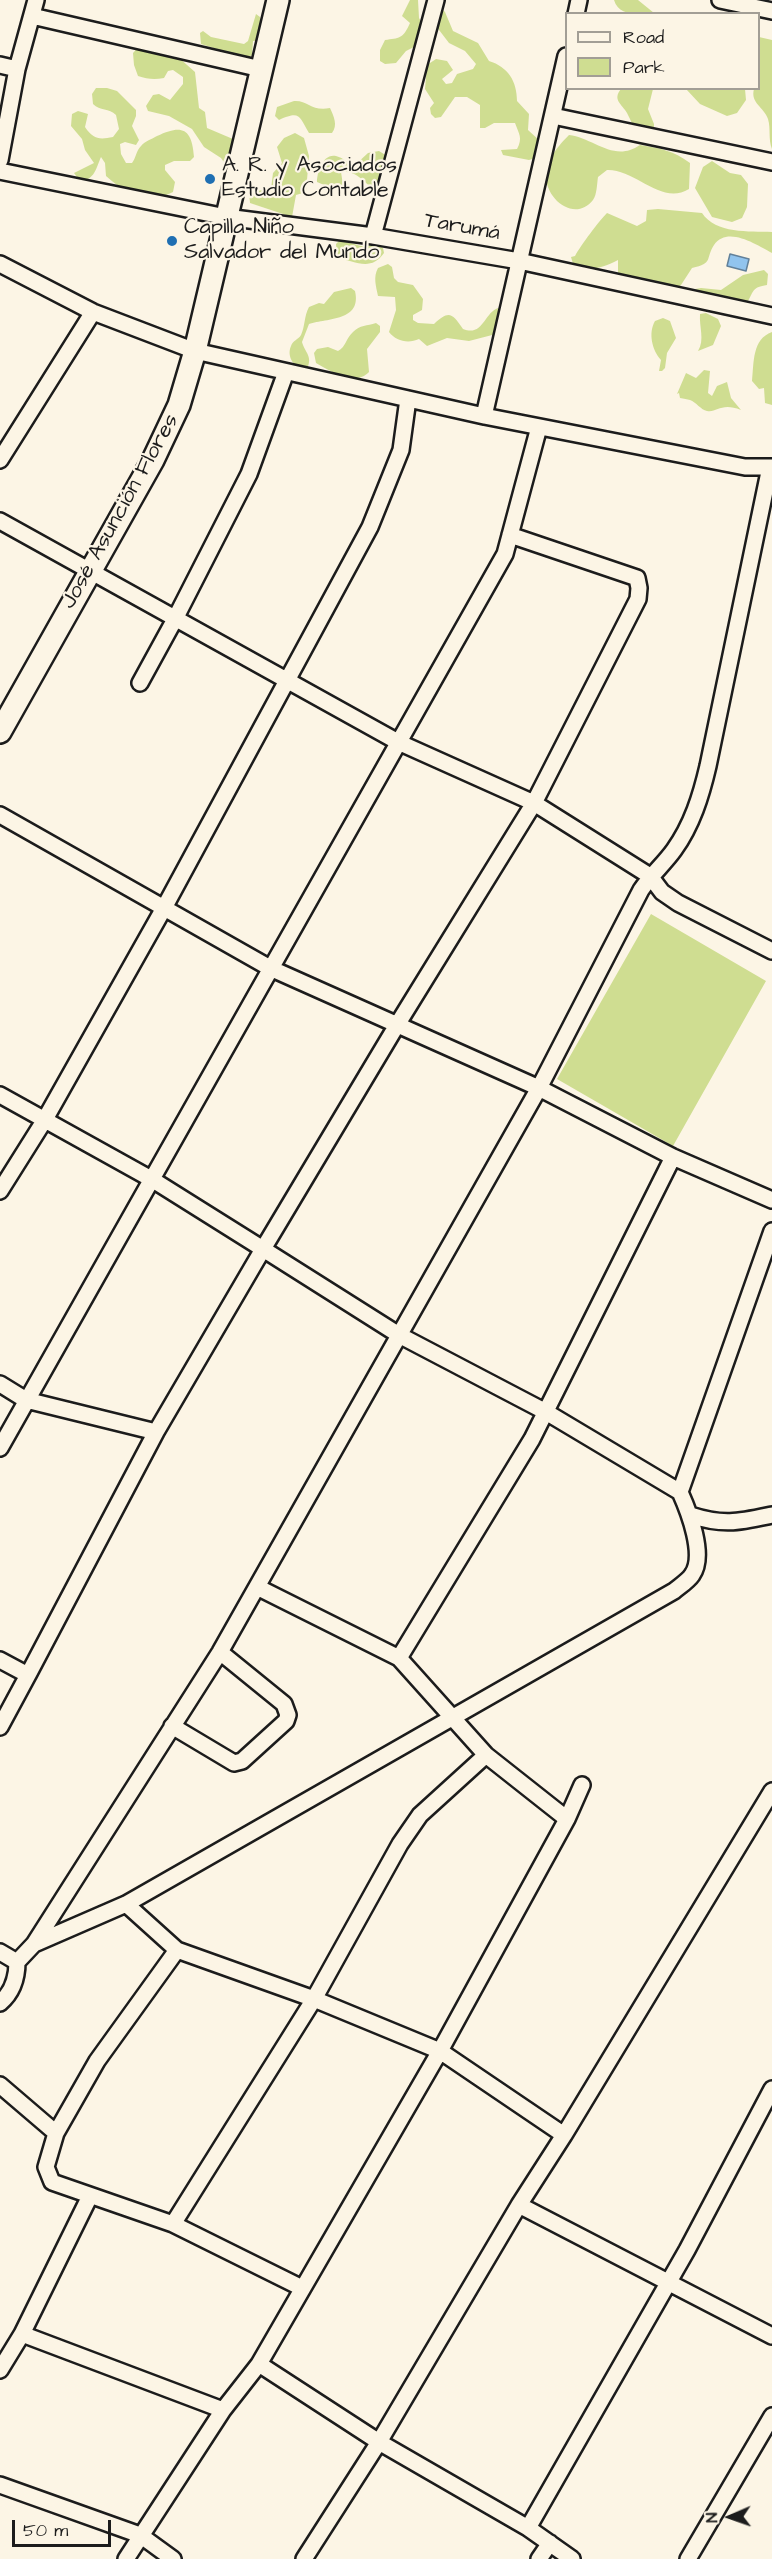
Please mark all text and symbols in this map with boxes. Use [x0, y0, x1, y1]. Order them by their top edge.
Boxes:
legend [565, 12, 760, 90]
text: Road [623, 25, 664, 50]
text: Park [623, 55, 665, 80]
place label: A. R. y Asociados Estudio Contable [222, 153, 397, 204]
marker: A. R. y Asociados Estudio Contable [203, 172, 217, 186]
street label: Tarumá [422, 208, 502, 248]
place label: Capilla Niño Salvador del Mundo [184, 215, 379, 266]
marker: Capilla Niño Salvador del Mundo [165, 234, 179, 248]
street label: José Asunción Flores [56, 410, 186, 614]
north arrow [700, 2487, 760, 2547]
scale bar [15, 2508, 114, 2546]
text: N [701, 2512, 723, 2523]
text: 50 m [23, 2518, 68, 2543]

